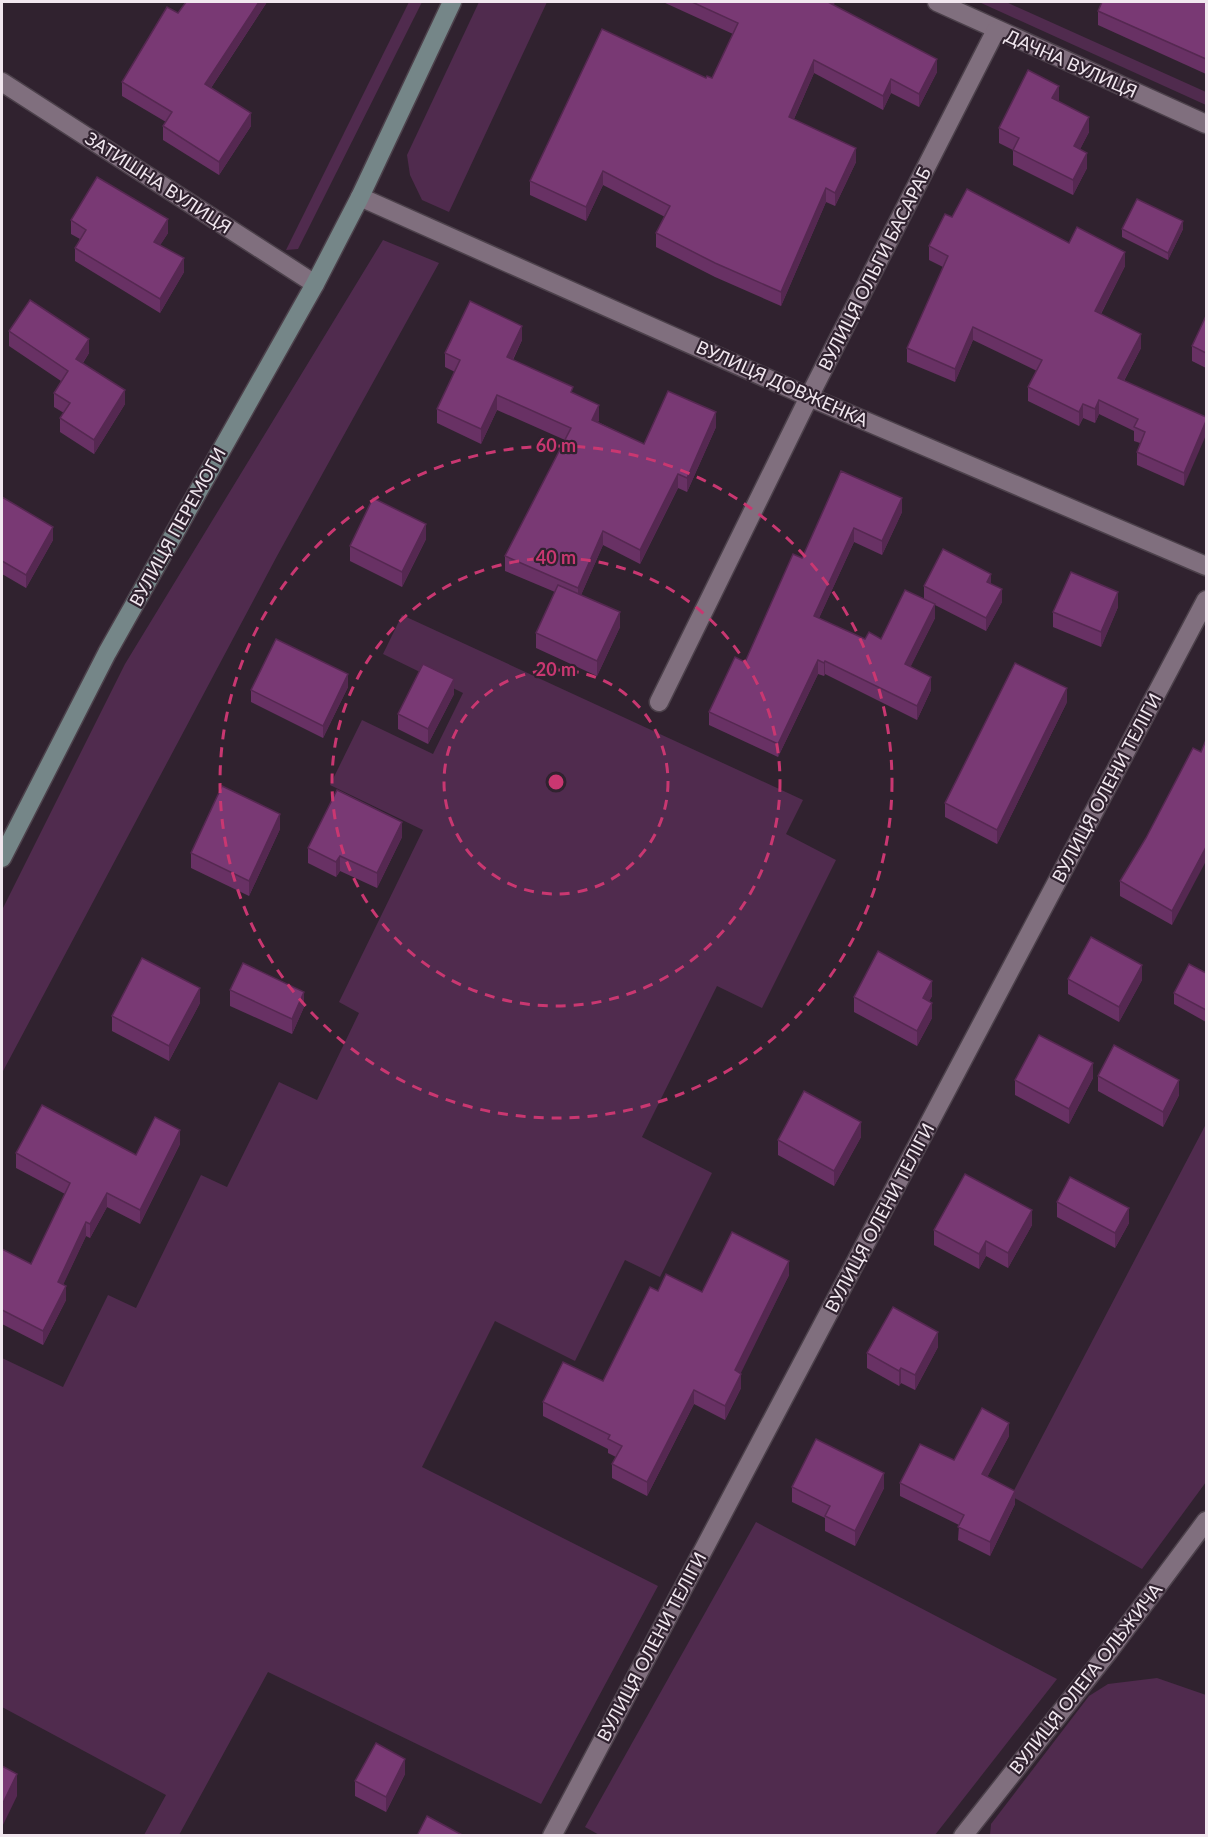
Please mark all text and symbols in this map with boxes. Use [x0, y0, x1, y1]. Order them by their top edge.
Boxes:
street label: ДАЧНА ВУЛИЦЯ [1002, 24, 1141, 102]
street label: ЗАТИШНА ВУЛИЦЯ [81, 127, 236, 238]
street label: ВУЛИЦЯ ОЛЬГИ БАСАРАБ [813, 163, 935, 374]
street label: ВУЛИЦЯ ДОВЖЕНКА [693, 335, 872, 431]
text: 60 m [536, 434, 576, 456]
street label: ВУЛИЦЯ ПЕРЕМОГИ [124, 443, 230, 610]
text: 40 m [536, 546, 576, 568]
text: 20 m [536, 658, 576, 680]
street label: ВУЛИЦЯ ОЛЕНИ ТЕЛІГИ [1047, 689, 1165, 886]
centre of rings [546, 772, 566, 792]
street label: ВУЛИЦЯ ОЛЕНИ ТЕЛІГИ [820, 1119, 938, 1316]
street label: ВУЛИЦЯ ОЛЕНИ ТЕЛІГИ [592, 1548, 710, 1745]
street label: ВУЛИЦЯ ОЛЕГА ОЛЬЖИЧА [1004, 1578, 1167, 1778]

